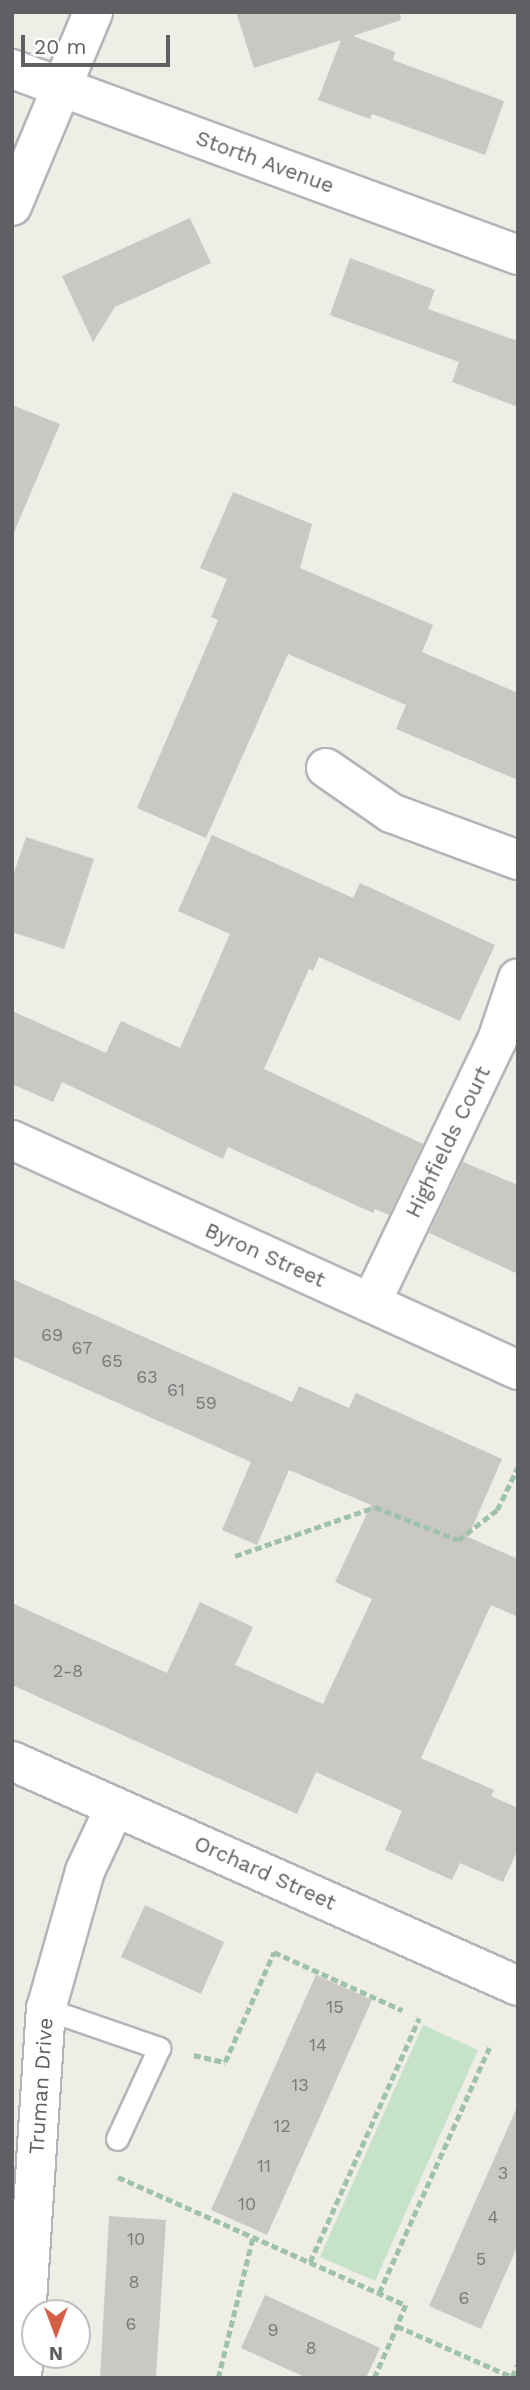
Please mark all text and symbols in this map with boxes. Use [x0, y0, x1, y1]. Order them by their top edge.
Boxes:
scale bar [24, 21, 173, 65]
text: 20 m [34, 34, 86, 59]
street label: Storth Avenue [192, 125, 338, 199]
street label: Highfields Court [400, 1062, 496, 1222]
street label: Byron Street [201, 1217, 329, 1293]
house number: 69 [41, 1324, 63, 1346]
house number: 67 [72, 1337, 92, 1359]
house number: 65 [101, 1350, 123, 1372]
house number: 63 [136, 1366, 158, 1388]
house number: 61 [167, 1379, 185, 1401]
house number: 59 [195, 1392, 217, 1414]
house number: 2-8 [53, 1660, 83, 1682]
street label: Orchard Street [190, 1831, 340, 1915]
house number: 15 [326, 1996, 344, 2018]
street label: Truman Drive [24, 2017, 58, 2155]
house number: 14 [309, 2034, 327, 2056]
house number: 13 [291, 2074, 309, 2096]
house number: 12 [273, 2115, 291, 2137]
house number: 11 [257, 2155, 271, 2177]
house number: 3 [498, 2162, 508, 2184]
house number: 10 [238, 2193, 256, 2215]
house number: 4 [488, 2206, 498, 2228]
house number: 10 [127, 2228, 145, 2250]
house number: 5 [476, 2248, 486, 2270]
house number: 8 [128, 2271, 140, 2293]
house number: 6 [459, 2287, 469, 2309]
north arrow [21, 2299, 91, 2369]
house number: 6 [126, 2313, 136, 2335]
house number: 9 [267, 2319, 279, 2341]
house number: 8 [305, 2337, 317, 2359]
text: N [49, 2342, 63, 2365]

